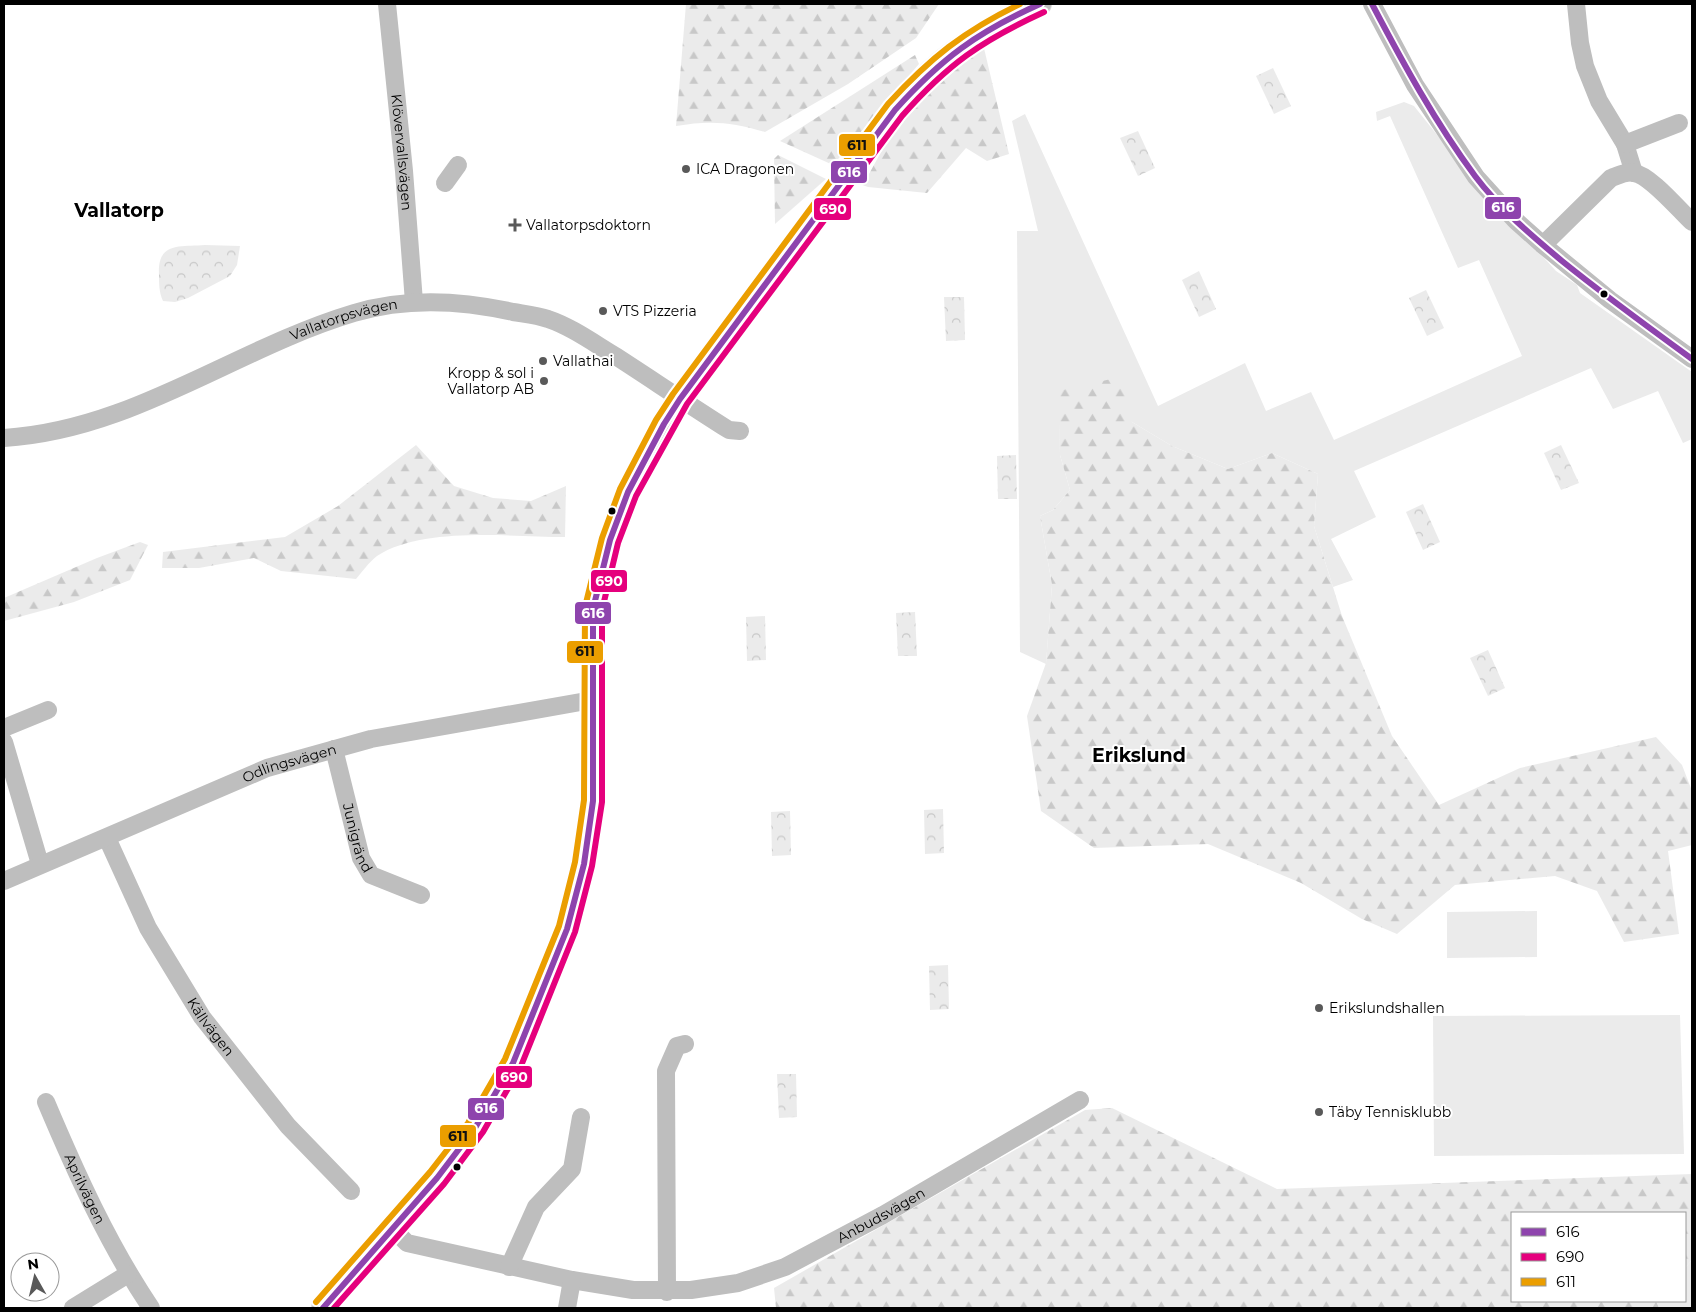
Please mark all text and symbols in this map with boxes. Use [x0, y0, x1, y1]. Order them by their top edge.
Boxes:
street label: Klövervallsvägen [387, 93, 416, 211]
line badge: 611 [838, 133, 876, 157]
text: 611 [847, 136, 867, 154]
place label: ICA Dragonen [696, 160, 794, 178]
line badge: 616 [830, 160, 868, 184]
marker: ICA Dragonen [680, 163, 692, 175]
text: 616 [837, 163, 861, 181]
line badge: 616 [1484, 196, 1522, 220]
line badge: 690 [813, 197, 852, 221]
text: 616 [1491, 198, 1515, 216]
district label: Vallatorp [73, 199, 164, 222]
text: 690 [819, 200, 847, 218]
place label: Vallatorpsdoktorn [526, 216, 651, 234]
marker: Vallatorpsdoktorn [508, 218, 522, 232]
unlabelled marker [1599, 289, 1609, 299]
street label: Vallatorpsvägen [287, 295, 399, 345]
place label: VTS Pizzeria [613, 302, 697, 320]
marker: VTS Pizzeria [597, 305, 609, 317]
place label: Vallathai [553, 352, 613, 370]
marker: Vallathai [537, 355, 549, 367]
place label: Kropp & sol i Vallatorp AB [447, 364, 534, 398]
marker: Kropp & sol i Vallatorp AB [538, 375, 550, 387]
unlabelled marker [607, 506, 617, 516]
line badge: 690 [590, 569, 628, 593]
text: 690 [595, 572, 623, 590]
line badge: 616 [574, 601, 612, 625]
text: 616 [581, 604, 605, 622]
line badge: 611 [566, 640, 604, 664]
text: 611 [575, 642, 595, 660]
street label: Odlingsvägen [239, 740, 338, 787]
district label: Erikslund [1092, 744, 1186, 767]
street label: Junigränd [339, 800, 377, 876]
street label: Källvägen [183, 994, 238, 1060]
place label: Erikslundshallen [1329, 999, 1445, 1017]
marker: Erikslundshallen [1313, 1002, 1325, 1014]
line badge: 690 [495, 1065, 533, 1089]
text: 690 [500, 1068, 528, 1086]
line badge: 616 [467, 1097, 505, 1121]
text: 616 [474, 1099, 498, 1117]
place label: Täby Tennisklubb [1329, 1103, 1451, 1121]
marker: Täby Tennisklubb [1313, 1106, 1325, 1118]
line badge: 611 [439, 1124, 477, 1148]
text: 611 [448, 1127, 468, 1145]
street label: Aprilvägen [60, 1151, 109, 1227]
unlabelled marker [452, 1162, 462, 1172]
street label: Anbudsvägen [834, 1184, 928, 1247]
legend [1511, 1212, 1686, 1302]
text: 616 [1556, 1222, 1580, 1241]
text: 690 [1556, 1247, 1584, 1266]
north arrow [10, 1252, 60, 1302]
text: N [26, 1254, 40, 1274]
text: 611 [1556, 1272, 1576, 1291]

